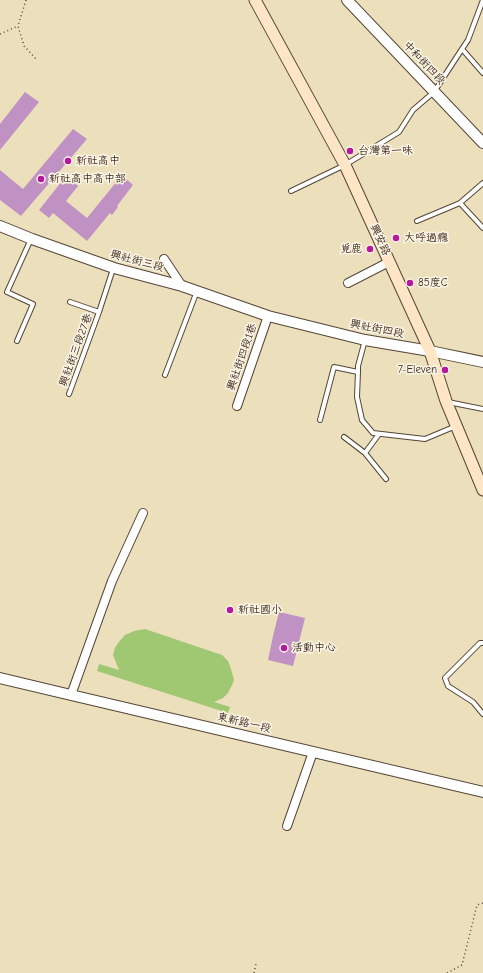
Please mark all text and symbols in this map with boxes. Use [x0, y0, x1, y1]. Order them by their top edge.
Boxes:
street label: 中和街四段 [400, 39, 448, 87]
place label: 台灣第一味 [358, 144, 413, 158]
marker: 台灣第一味 [345, 146, 355, 156]
place label: 新社高中 [76, 154, 120, 168]
marker: 新社高中 [63, 156, 73, 166]
place label: 新社高中高中部 [49, 172, 126, 186]
marker: 新社高中高中部 [36, 174, 46, 184]
street label: 興安路 [367, 222, 393, 258]
place label: 大呼過癮 [404, 231, 448, 245]
marker: 大呼過癮 [391, 233, 401, 243]
place label: 覓鹿 [340, 242, 362, 256]
marker: 覓鹿 [365, 244, 375, 254]
street label: 興社街三段 [109, 248, 165, 274]
place label: 85度C [418, 276, 447, 290]
marker: 85度C [405, 278, 415, 288]
street label: 興社街三段27巷 [57, 312, 95, 388]
street label: 興社街四段 [349, 317, 405, 341]
street label: 興社街四段1巷 [224, 322, 260, 392]
place label: 7-Eleven [398, 363, 437, 377]
marker: 7-Eleven [440, 365, 450, 375]
place label: 新社國小 [238, 603, 282, 617]
marker: 新社國小 [225, 605, 235, 615]
place label: 活動中心 [292, 641, 336, 655]
marker: 活動中心 [279, 643, 289, 653]
street label: 東新路一段 [216, 710, 272, 736]

